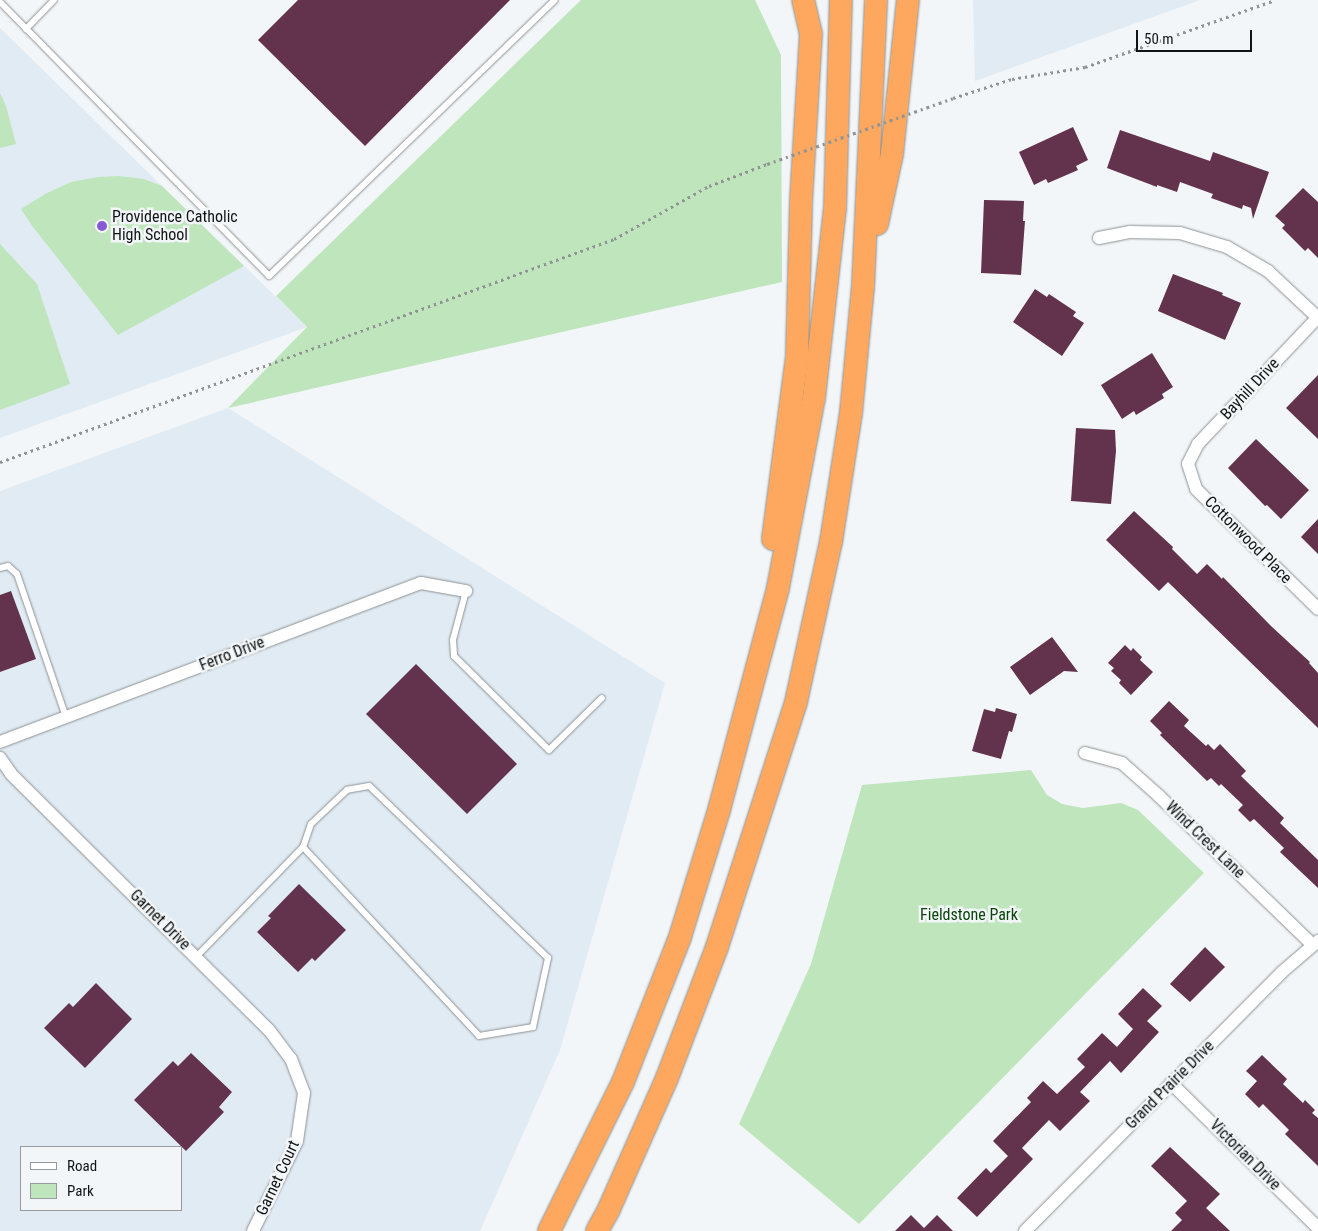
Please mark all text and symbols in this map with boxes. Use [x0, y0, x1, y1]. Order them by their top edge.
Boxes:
scale bar [1138, 20, 1254, 52]
text: 50 m [1144, 30, 1174, 48]
place label: Providence Catholic High School [112, 207, 238, 245]
marker: Providence Catholic High School [96, 220, 108, 232]
street label: Bayhill Drive [1217, 354, 1283, 424]
street label: Cottonwood Place [1200, 492, 1296, 588]
street label: Ferro Drive [197, 633, 267, 675]
street label: Wind Crest Lane [1161, 797, 1249, 883]
street label: Garnet Drive [126, 886, 194, 954]
park label: Fieldstone Park [920, 905, 1018, 925]
street label: Grand Prairie Drive [1122, 1037, 1218, 1133]
street label: Victorian Drive [1206, 1116, 1284, 1194]
street label: Garnet Court [252, 1137, 304, 1219]
legend [20, 1146, 182, 1211]
text: Road [67, 1157, 97, 1175]
text: Park [67, 1182, 94, 1200]

